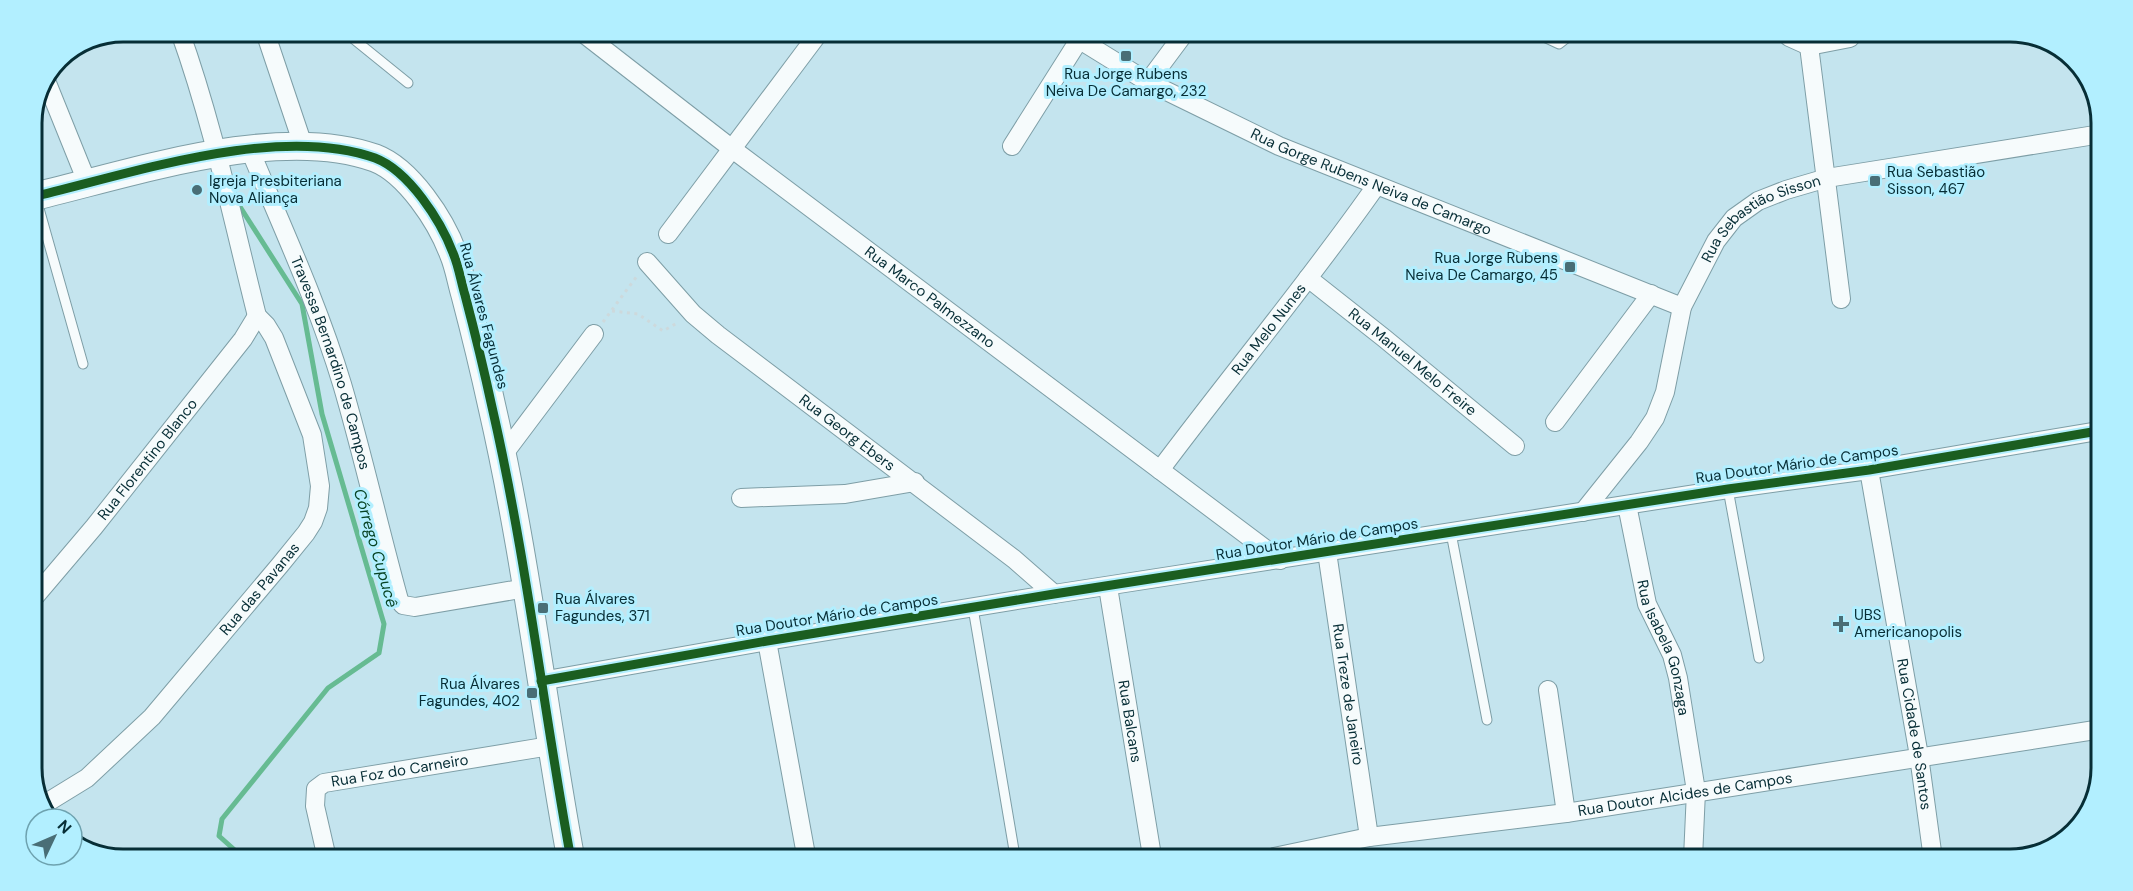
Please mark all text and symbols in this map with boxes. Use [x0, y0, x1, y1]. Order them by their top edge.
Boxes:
marker: Rua Jorge Rubens Neiva De Camargo, 232 [1119, 49, 1133, 63]
place label: Rua Jorge Rubens Neiva De Camargo, 232 [1046, 64, 1206, 101]
street label: Rua Gorge Rubens Neiva de Camargo [1247, 124, 1495, 240]
place label: Rua Sebastião Sisson, 467 [1887, 162, 1985, 199]
street label: Rua Sebastião Sisson [1697, 170, 1823, 266]
place label: Igreja Presbiteriana Nova Aliança [209, 171, 342, 208]
marker: Rua Sebastião Sisson, 467 [1868, 174, 1882, 188]
marker: Igreja Presbiteriana Nova Aliança [190, 183, 204, 197]
street label: Rua Álvares Fagundes [455, 241, 513, 391]
street label: Rua Marco Palmezzano [860, 242, 999, 353]
place label: Rua Jorge Rubens Neiva De Camargo, 45 [1405, 248, 1558, 285]
street label: Travessa Bernardino de Campos [286, 253, 375, 472]
marker: Rua Jorge Rubens Neiva De Camargo, 45 [1563, 260, 1577, 274]
street label: Rua Melo Nunes [1227, 279, 1311, 379]
street label: Rua Manuel Melo Freire [1344, 304, 1481, 420]
street label: Rua Georg Ebers [795, 390, 899, 476]
street label: Rua Florentino Blanco [93, 394, 202, 524]
street label: Rua Doutor Mário de Campos [1694, 440, 1900, 488]
water label: Córrego Cupucê [349, 486, 403, 610]
street label: Rua Doutor Mário de Campos [1214, 513, 1420, 565]
street label: Rua das Pavanas [215, 538, 304, 640]
street label: Rua Isabela Gonzaga [1632, 578, 1694, 717]
place label: Rua Álvares Fagundes, 371 [555, 589, 650, 626]
street label: Rua Doutor Mário de Campos [734, 589, 940, 641]
marker: Rua Álvares Fagundes, 371 [536, 601, 550, 615]
place label: UBS Americanopolis [1854, 605, 1962, 642]
marker: UBS Americanopolis [1832, 615, 1850, 633]
street label: Rua Treze de Janeiro [1328, 622, 1368, 767]
street label: Rua Cidade de Santos [1892, 657, 1936, 811]
place label: Rua Álvares Fagundes, 402 [419, 674, 520, 711]
street label: Rua Balcans [1113, 679, 1147, 764]
marker: Rua Álvares Fagundes, 402 [525, 686, 539, 700]
street label: Rua Foz do Carneiro [330, 749, 470, 792]
street label: Rua Doutor Alcides de Campos [1576, 768, 1794, 821]
north arrow [24, 807, 84, 867]
text: N [53, 815, 76, 838]

